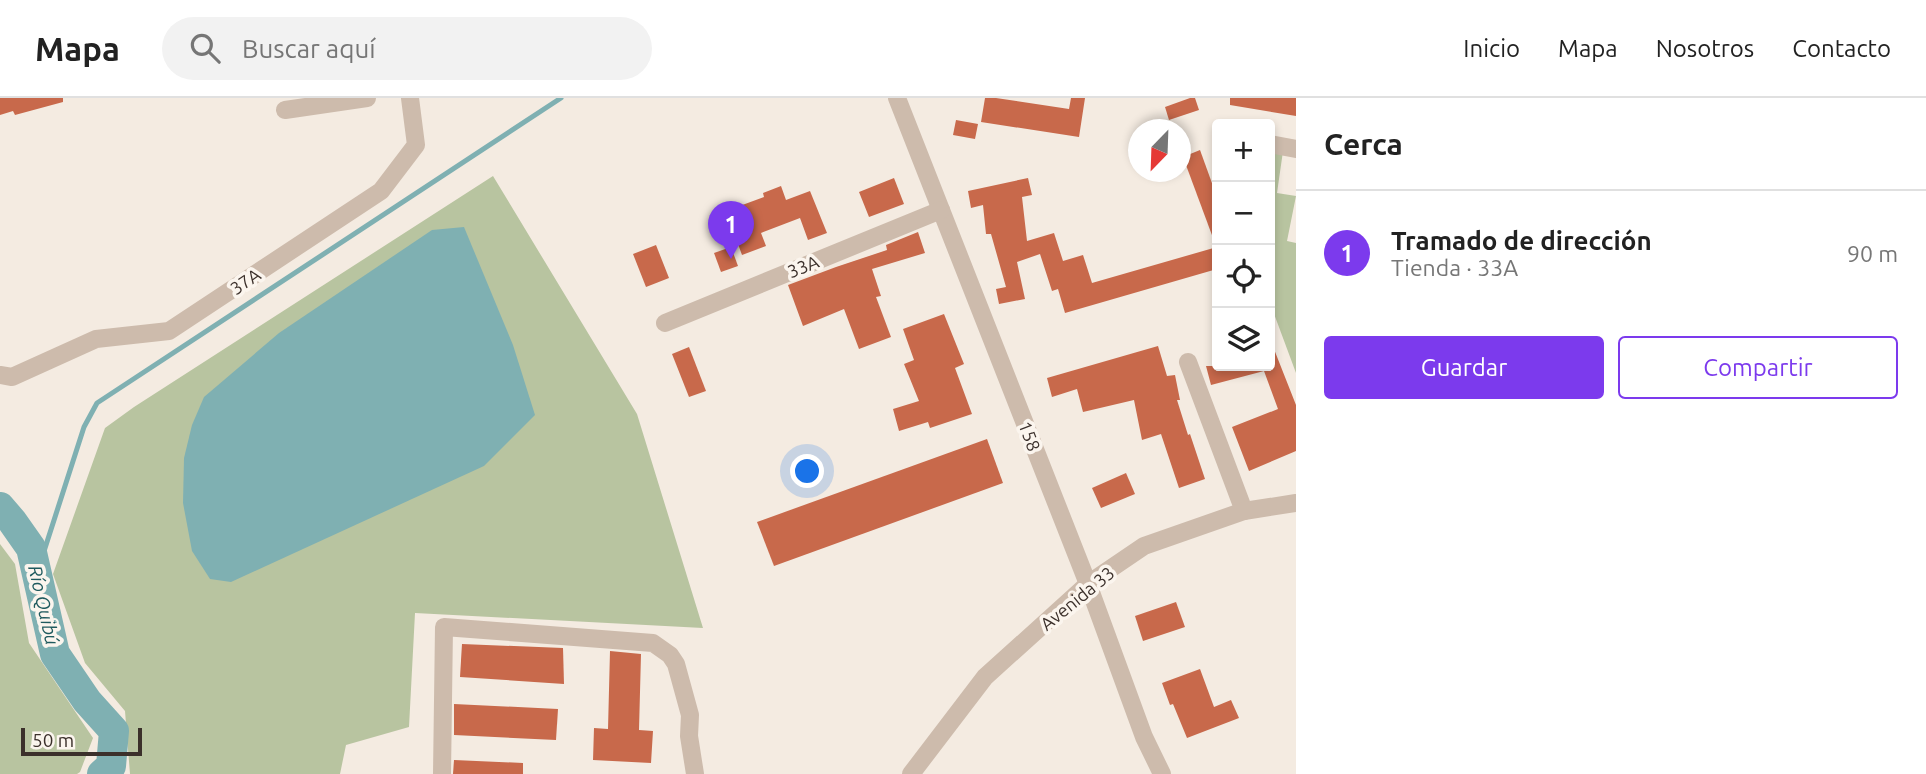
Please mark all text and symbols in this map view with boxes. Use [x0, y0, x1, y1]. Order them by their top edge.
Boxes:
search box [162, 17, 652, 80]
icon: search [186, 29, 224, 67]
text: Mapa [35, 30, 120, 67]
text: Buscar aquí [242, 34, 376, 63]
text: Inicio [1463, 35, 1520, 62]
text: Mapa [1558, 35, 1618, 62]
text: Nosotros [1656, 35, 1754, 62]
text: Contacto [1792, 35, 1891, 62]
north arrow [1128, 119, 1191, 182]
map controls [1212, 119, 1275, 371]
button: + [1212, 119, 1275, 182]
text: Cerca [1324, 127, 1403, 161]
button: − [1212, 182, 1275, 245]
pin: 1 [708, 201, 754, 259]
text: Tramado de dirección [1391, 226, 1652, 255]
text: 1 [1341, 241, 1353, 266]
text: 90 m [1847, 241, 1898, 266]
button: locate [1212, 245, 1275, 308]
street label: 33A [784, 251, 822, 281]
text: Tienda · 33A [1391, 255, 1518, 280]
street label: 37A [226, 264, 264, 298]
button: layers [1212, 308, 1275, 371]
button: Guardar [1324, 336, 1604, 399]
button: Compartir [1618, 336, 1898, 399]
street label: 158 [1015, 418, 1045, 454]
your location [790, 454, 824, 488]
street label: Avenida 33 [1036, 562, 1118, 634]
water label: Río Quibú [24, 563, 64, 647]
scale bar [21, 725, 142, 757]
text: 50 m [32, 729, 74, 751]

